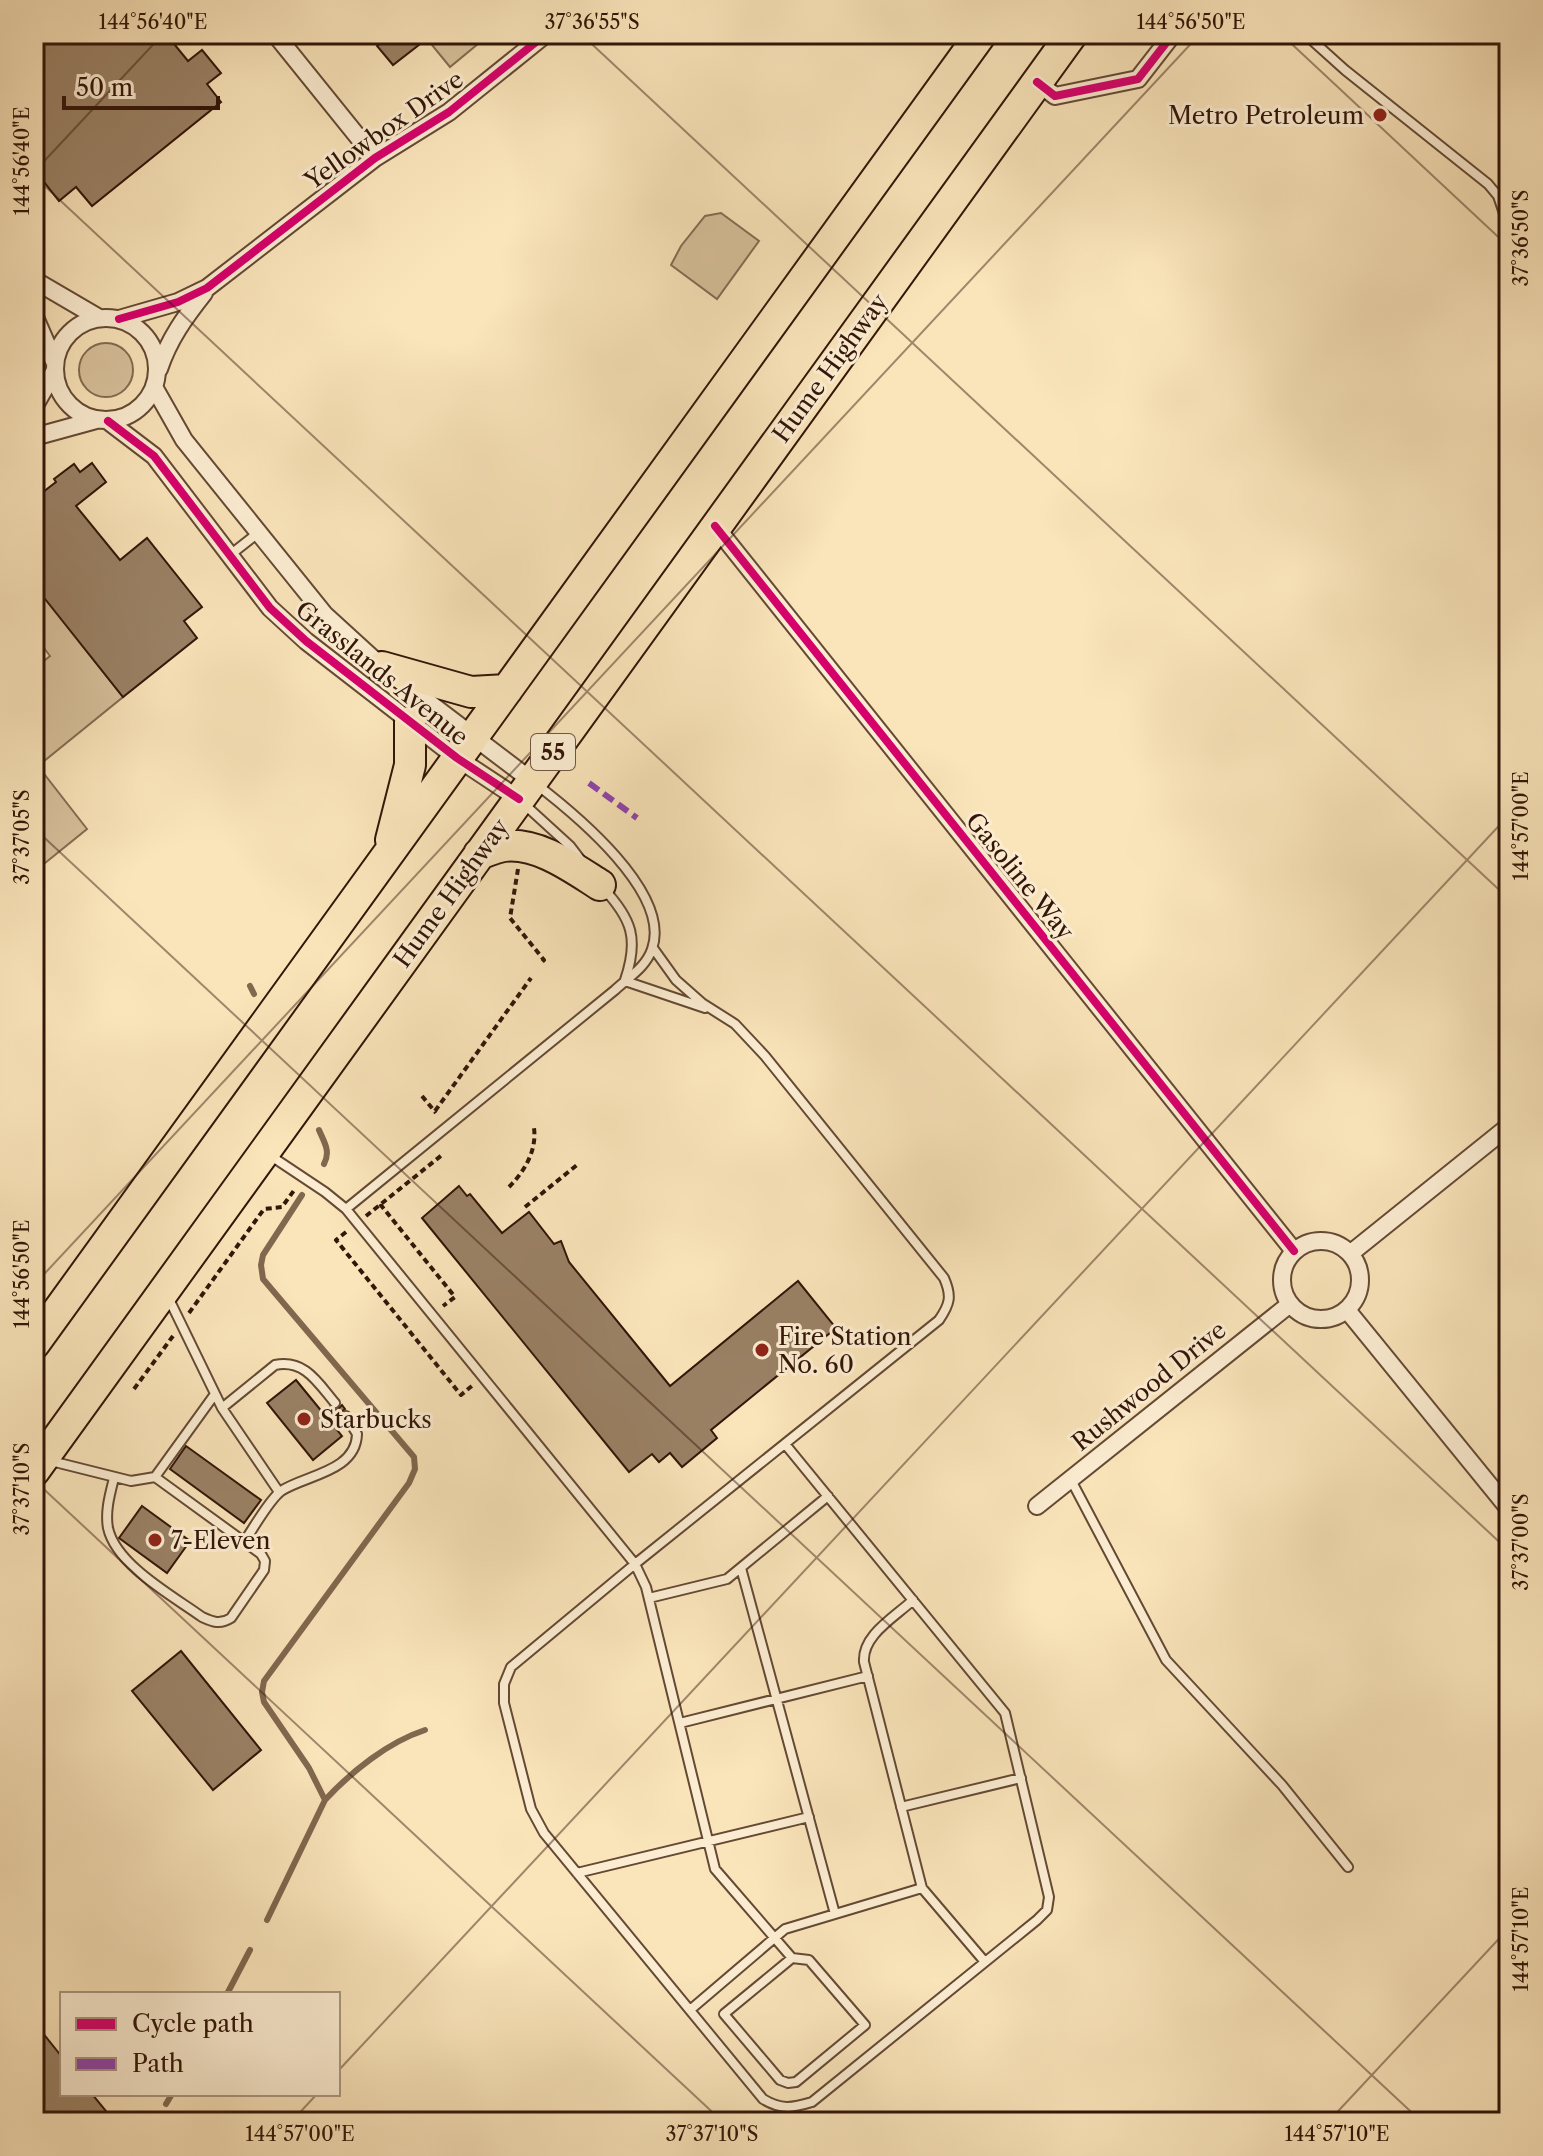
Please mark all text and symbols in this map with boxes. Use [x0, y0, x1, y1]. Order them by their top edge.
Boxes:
text: 144°56'40"E [99, 10, 207, 34]
text: 37°36'55"S [544, 10, 640, 34]
text: 144°56'50"E [1136, 10, 1246, 34]
scale bar [64, 60, 218, 110]
street label: Yellowbox Drive [298, 65, 469, 196]
text: 50 m [76, 73, 133, 102]
place label: Metro Petroleum [1168, 101, 1364, 130]
marker: Metro Petroleum [1371, 106, 1389, 124]
text: 144°56'40"E [10, 107, 34, 215]
text: 37°36'50"S [1509, 189, 1533, 287]
street label: Hume Highway [766, 288, 894, 448]
street label: Grasslands Avenue [290, 595, 474, 751]
road number: 55 [531, 734, 575, 770]
text: 144°57'00"E [1509, 771, 1533, 881]
text: 37°37'05"S [10, 789, 34, 885]
street label: Gasoline Way [960, 807, 1080, 946]
street label: Hume Highway [387, 813, 515, 973]
text: 144°56'50"E [10, 1219, 34, 1329]
street label: Rushwood Drive [1066, 1315, 1232, 1457]
place label: Fire Station No. 60 [778, 1322, 912, 1379]
marker: Fire Station No. 60 [753, 1341, 771, 1359]
place label: Starbucks [320, 1405, 432, 1434]
marker: Starbucks [295, 1410, 313, 1428]
text: 37°37'10"S [10, 1442, 34, 1536]
text: 37°37'00"S [1509, 1493, 1533, 1591]
place label: 7-Eleven [171, 1526, 270, 1555]
marker: 7-Eleven [146, 1531, 164, 1549]
text: 144°57'10"E [1509, 1886, 1533, 1992]
legend [60, 1992, 340, 2096]
text: Cycle path [132, 2009, 254, 2038]
text: Path [132, 2049, 184, 2078]
text: 144°57'00"E [245, 2122, 355, 2146]
text: 37°37'10"S [665, 2122, 759, 2146]
text: 144°57'10"E [1284, 2122, 1390, 2146]

